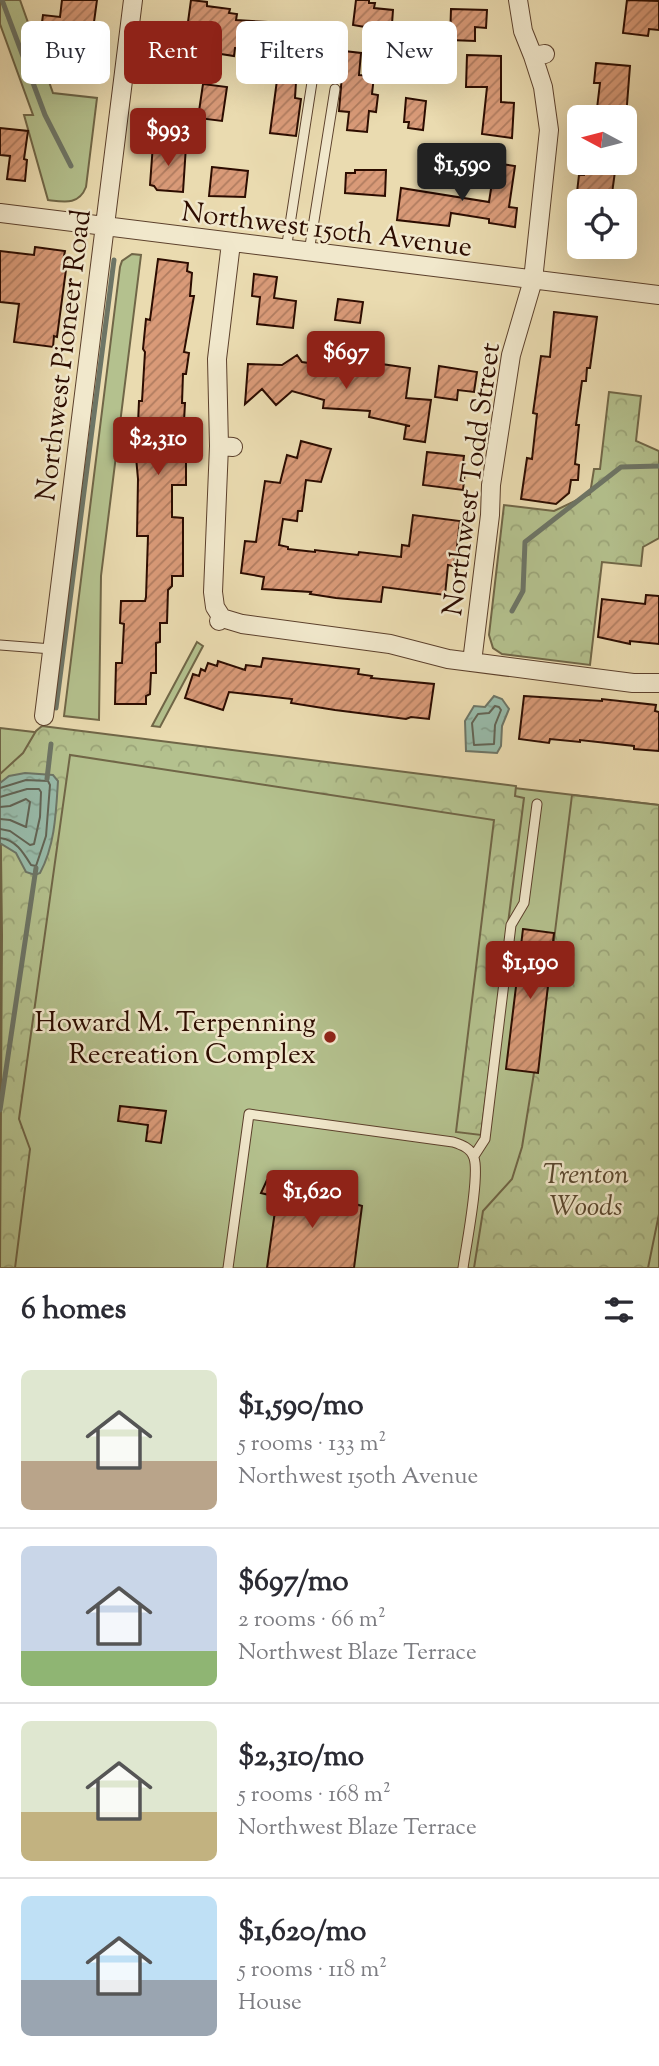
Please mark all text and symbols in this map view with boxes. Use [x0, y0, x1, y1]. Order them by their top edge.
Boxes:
chip: Buy [21, 21, 110, 84]
chip: Rent [124, 21, 222, 84]
chip: Filters [236, 21, 348, 84]
chip: New [362, 21, 457, 84]
north arrow [567, 105, 637, 175]
map controls [567, 105, 637, 259]
pin: $993 [127, 108, 209, 168]
text: $993 [146, 114, 190, 147]
pin: $1,590 [405, 144, 519, 203]
text: $1,590 [433, 149, 491, 182]
button: locate [567, 189, 637, 259]
street label: Northwest 150th Avenue [179, 193, 474, 269]
street label: Northwest Pioneer Road [27, 207, 103, 503]
pin: $697 [305, 332, 387, 391]
text: $697 [323, 337, 369, 370]
street label: Northwest Todd Street [434, 340, 512, 619]
pin: $2,310 [101, 418, 215, 477]
text: $2,310 [129, 423, 187, 456]
pin: $1,190 [473, 942, 587, 1001]
text: $1,190 [502, 947, 558, 980]
place label: Howard M. Terpenning Recreation Complex [35, 1004, 316, 1076]
marker: Howard M. Terpenning Recreation Complex [322, 1029, 338, 1045]
park label: Trenton Woods [543, 1156, 629, 1228]
pin: $1,620 [255, 1170, 369, 1230]
text: $1,620 [282, 1176, 342, 1209]
text: 6 homes [21, 1289, 126, 1332]
icon: filters [600, 1291, 638, 1329]
text: $1,590/mo [238, 1385, 364, 1428]
icon: home [77, 1398, 161, 1482]
text: 5 rooms · 133 m² [238, 1428, 386, 1461]
text: Northwest 150th Avenue [238, 1461, 478, 1494]
text: $697/mo [238, 1561, 349, 1604]
icon: home [77, 1574, 161, 1658]
text: 2 rooms · 66 m² [238, 1604, 386, 1637]
text: Northwest Blaze Terrace [238, 1637, 477, 1670]
text: $2,310/mo [238, 1736, 364, 1779]
icon: home [77, 1749, 161, 1833]
text: 5 rooms · 168 m² [238, 1779, 391, 1812]
text: Northwest Blaze Terrace [238, 1812, 477, 1845]
text: $1,620/mo [238, 1911, 366, 1954]
icon: home [77, 1924, 161, 2008]
text: 5 rooms · 118 m² [238, 1954, 387, 1987]
text: House [238, 1987, 302, 2020]

